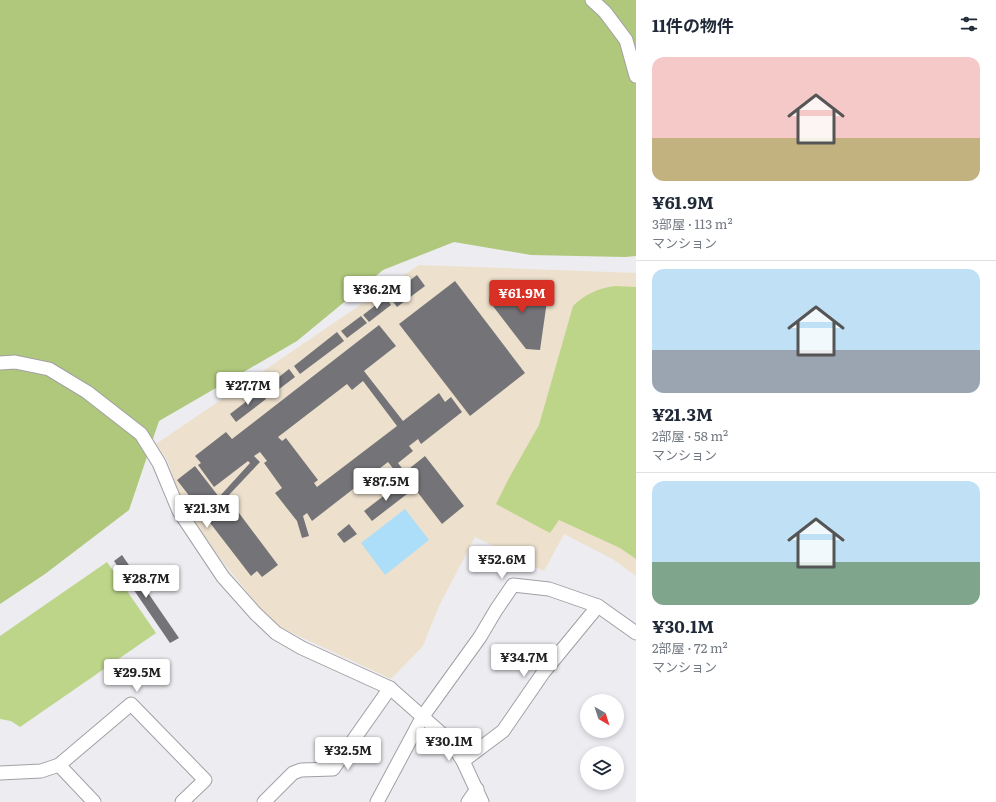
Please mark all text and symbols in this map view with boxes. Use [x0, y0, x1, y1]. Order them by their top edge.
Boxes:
text: 11件の物件 [652, 12, 734, 37]
icon: filters [958, 13, 980, 35]
icon: home [780, 83, 852, 155]
text: ¥61.9M [652, 189, 714, 214]
text: 3部屋 · 113 m² [652, 214, 733, 233]
text: マンション [652, 233, 717, 252]
pin: ¥36.2M [344, 276, 410, 310]
text: ¥36.2M [353, 279, 401, 298]
pin: ¥61.9M [489, 280, 555, 314]
text: ¥61.9M [498, 283, 546, 302]
icon: home [780, 295, 852, 367]
pin: ¥27.7M [215, 372, 281, 406]
text: ¥27.7M [225, 375, 271, 394]
text: ¥21.3M [652, 401, 713, 426]
text: 2部屋 · 58 m² [652, 426, 728, 445]
text: マンション [652, 445, 717, 464]
pin: ¥87.5M [353, 468, 419, 502]
text: ¥87.5M [362, 471, 410, 490]
pin: ¥21.3M [174, 495, 240, 529]
text: ¥21.3M [184, 498, 230, 517]
icon: home [780, 507, 852, 579]
pin: ¥52.6M [469, 546, 535, 580]
text: ¥52.6M [478, 549, 526, 568]
pin: ¥28.7M [113, 565, 179, 599]
text: ¥28.7M [122, 568, 170, 587]
text: ¥30.1M [652, 613, 714, 638]
text: 2部屋 · 72 m² [652, 638, 728, 657]
pin: ¥34.7M [491, 644, 557, 678]
text: ¥34.7M [500, 647, 548, 666]
text: マンション [652, 657, 717, 676]
pin: ¥29.5M [104, 659, 170, 693]
text: ¥29.5M [113, 662, 161, 681]
north arrow [580, 694, 624, 738]
map controls [580, 694, 624, 790]
pin: ¥30.1M [416, 728, 482, 762]
text: ¥30.1M [425, 731, 473, 750]
pin: ¥32.5M [315, 737, 381, 771]
text: ¥32.5M [324, 740, 372, 759]
button: layers [580, 746, 624, 790]

